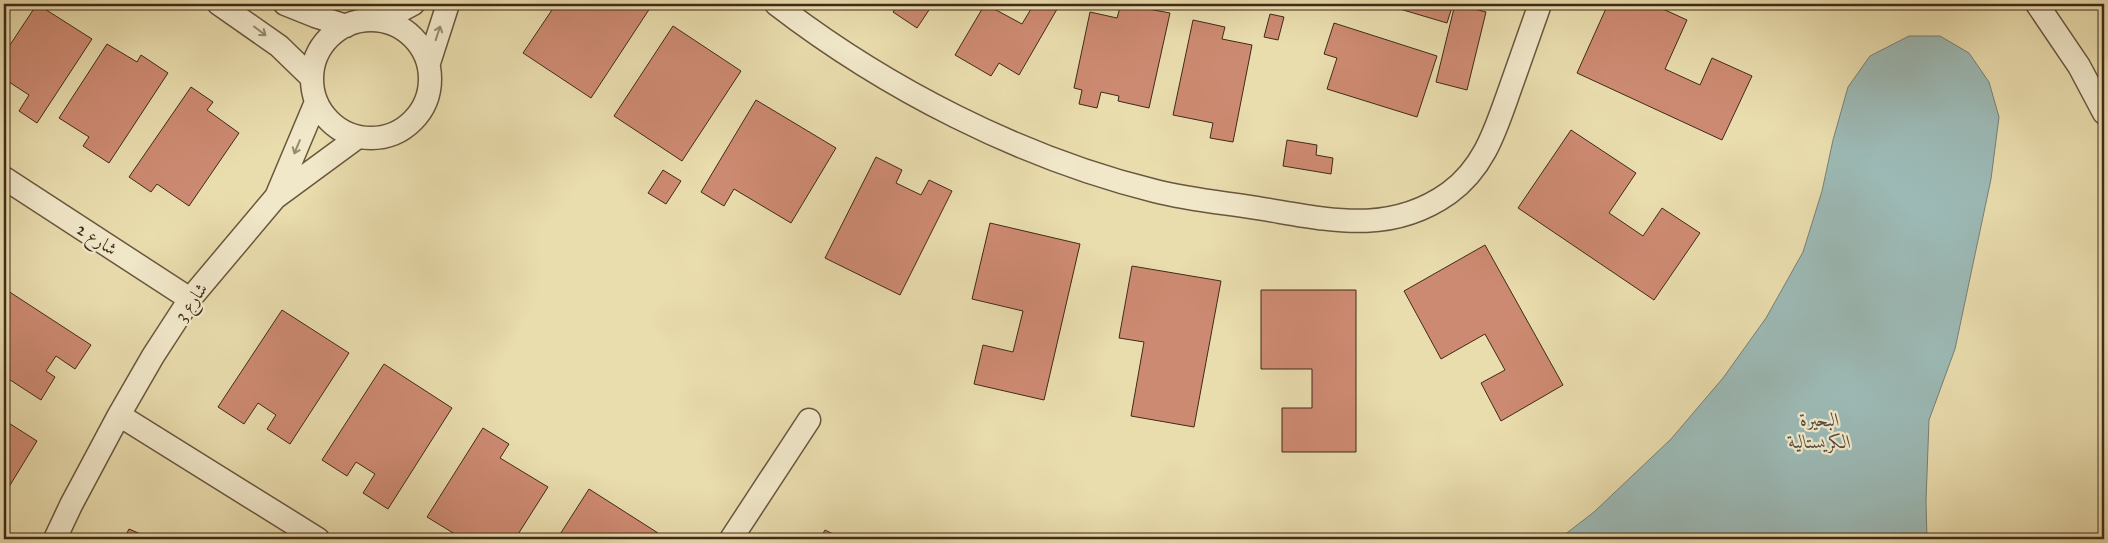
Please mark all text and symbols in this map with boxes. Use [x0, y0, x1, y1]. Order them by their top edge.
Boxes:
one-way arrow [253, 26, 267, 36]
one-way arrow [434, 26, 443, 42]
one-way arrow [292, 139, 301, 154]
street label: شارع 2 [70, 218, 121, 264]
street label: شارع 3 [170, 278, 216, 328]
water label: البحيرة الكريستالية [1787, 408, 1851, 454]

